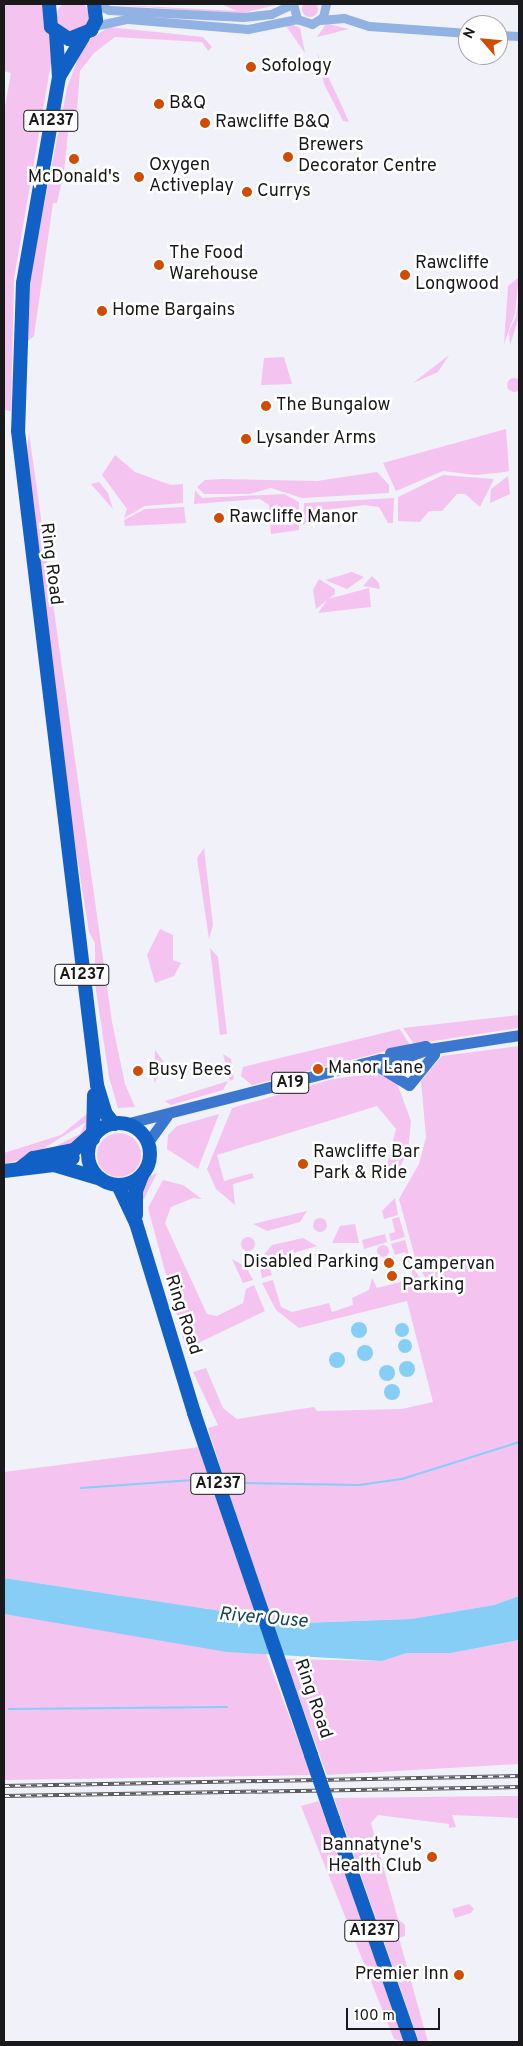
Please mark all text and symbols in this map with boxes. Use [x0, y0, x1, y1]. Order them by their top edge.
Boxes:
north arrow [458, 15, 508, 65]
text: N [460, 25, 480, 42]
place label: Sofology [261, 56, 332, 78]
marker: Sofology [245, 61, 257, 73]
place label: B&Q [169, 93, 206, 115]
marker: B&Q [153, 98, 165, 110]
road number: A1237 [22, 108, 80, 134]
place label: Rawcliffe B&Q [215, 112, 330, 134]
marker: Rawcliffe B&Q [199, 117, 211, 129]
place label: Brewers Decorator Centre [298, 136, 437, 178]
marker: Brewers Decorator Centre [282, 151, 294, 163]
marker: McDonald's [68, 153, 80, 165]
place label: Oxygen Activeplay [149, 156, 234, 198]
place label: McDonald's [28, 167, 120, 189]
marker: Oxygen Activeplay [133, 171, 145, 183]
place label: Currys [257, 181, 311, 203]
marker: Currys [241, 186, 253, 198]
place label: The Food Warehouse [169, 244, 258, 286]
place label: Rawcliffe Longwood [415, 254, 499, 296]
marker: The Food Warehouse [153, 259, 165, 271]
marker: Rawcliffe Longwood [399, 269, 411, 281]
place label: Home Bargains [112, 300, 235, 322]
marker: Home Bargains [96, 305, 108, 317]
place label: The Bungalow [276, 395, 390, 417]
marker: The Bungalow [260, 400, 272, 412]
place label: Lysander Arms [256, 428, 377, 450]
marker: Lysander Arms [240, 433, 252, 445]
place label: Rawcliffe Manor [229, 507, 358, 529]
marker: Rawcliffe Manor [213, 512, 225, 524]
street label: Ring Road [34, 522, 66, 606]
road number: A1237 [53, 962, 111, 988]
place label: Manor Lane [328, 1058, 423, 1080]
place label: Busy Bees [148, 1060, 232, 1082]
marker: Manor Lane [312, 1063, 324, 1075]
marker: Busy Bees [132, 1065, 144, 1077]
road number: A19 [270, 1070, 310, 1096]
place label: Rawcliffe Bar Park & Ride [313, 1143, 420, 1186]
marker: Rawcliffe Bar Park & Ride [297, 1158, 309, 1170]
place label: Disabled Parking [243, 1252, 379, 1274]
place label: Campervan Parking [402, 1255, 495, 1298]
marker: Disabled Parking [383, 1257, 395, 1269]
marker: Campervan Parking [386, 1270, 398, 1282]
street label: Ring Road [159, 1272, 205, 1358]
road number: A1237 [189, 1470, 247, 1498]
water label: River Ouse [218, 1604, 308, 1634]
street label: Ring Road [288, 1656, 336, 1742]
place label: Bannatyne's Health Club [322, 1836, 422, 1878]
marker: Bannatyne's Health Club [426, 1851, 438, 1863]
road number: A1237 [343, 1918, 401, 1944]
place label: Premier Inn [355, 1964, 449, 1986]
marker: Premier Inn [453, 1969, 465, 1981]
scale bar [348, 1998, 442, 2030]
text: 100 m [354, 2007, 395, 2026]

